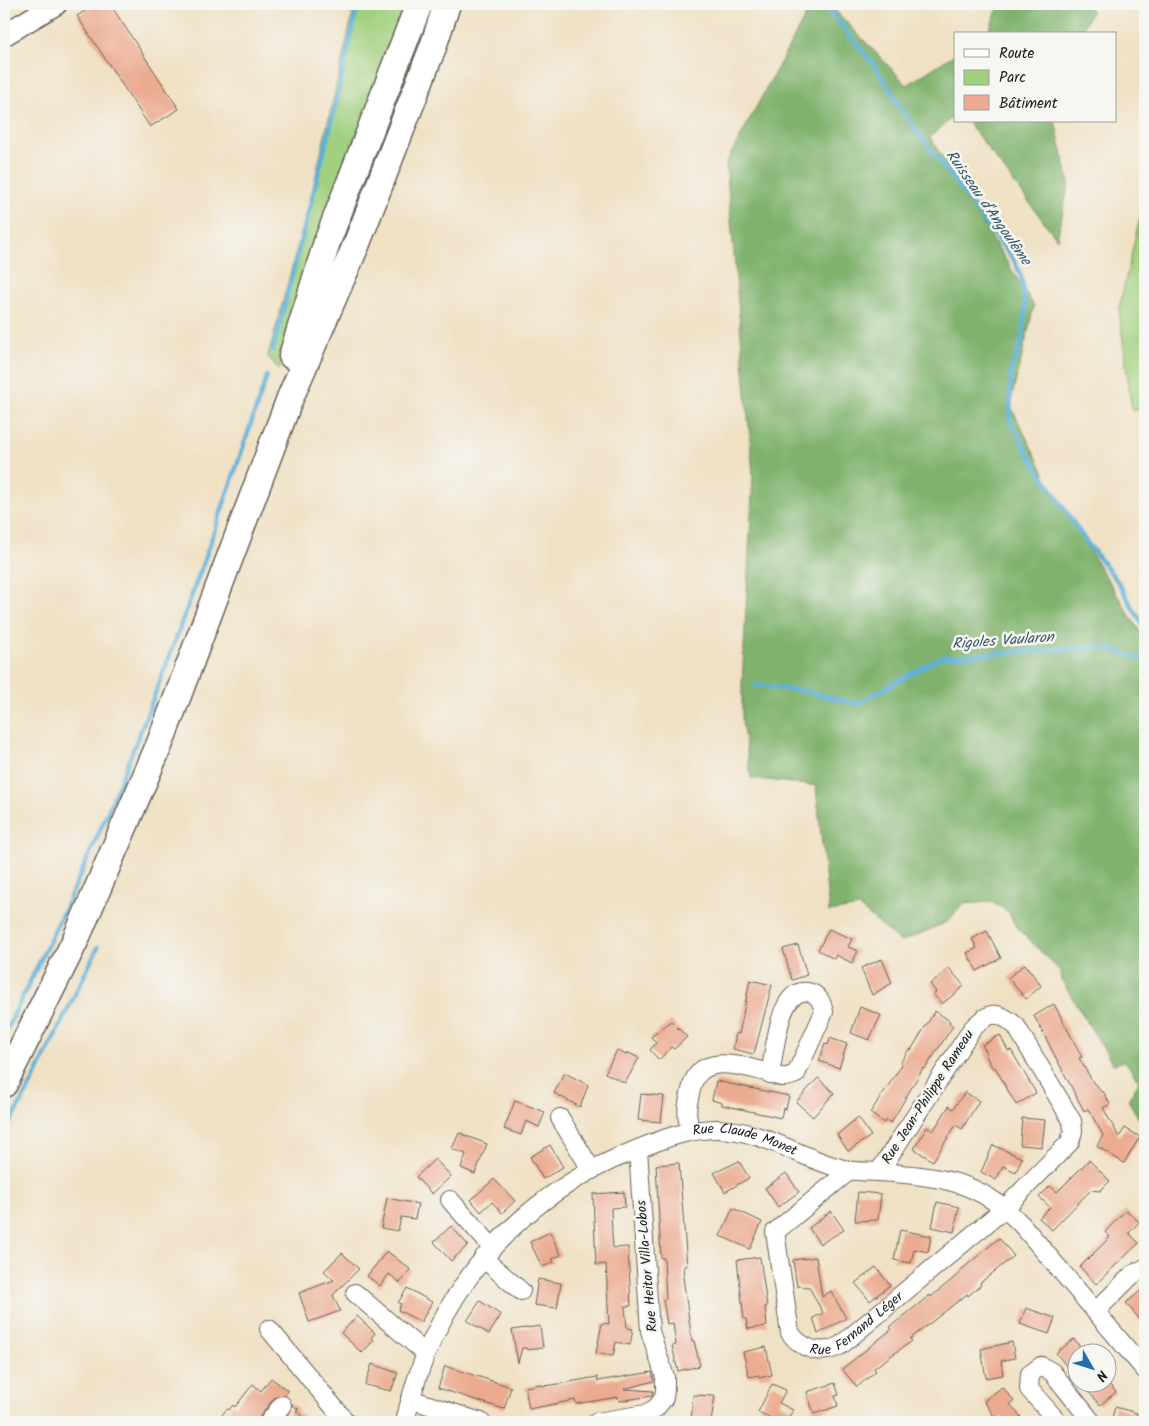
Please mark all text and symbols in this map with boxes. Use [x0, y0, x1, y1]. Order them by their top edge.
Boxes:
legend [954, 32, 1116, 122]
text: Route [999, 42, 1035, 66]
text: Parc [999, 66, 1026, 90]
text: Bâtiment [999, 92, 1058, 116]
water label: Ruisseau d'Angoulême [939, 145, 1038, 272]
water label: Rigoles Vaularon [951, 625, 1056, 657]
street label: Rue Jean-Philippe Rameau [876, 1025, 980, 1168]
street label: Rue Claude Monet [691, 1118, 801, 1162]
street label: Rue Heitor Villa-Lobos [630, 1199, 664, 1333]
street label: Rue Fernand Léger [807, 1285, 909, 1362]
north arrow [1066, 1344, 1116, 1394]
text: N [1090, 1365, 1113, 1386]

